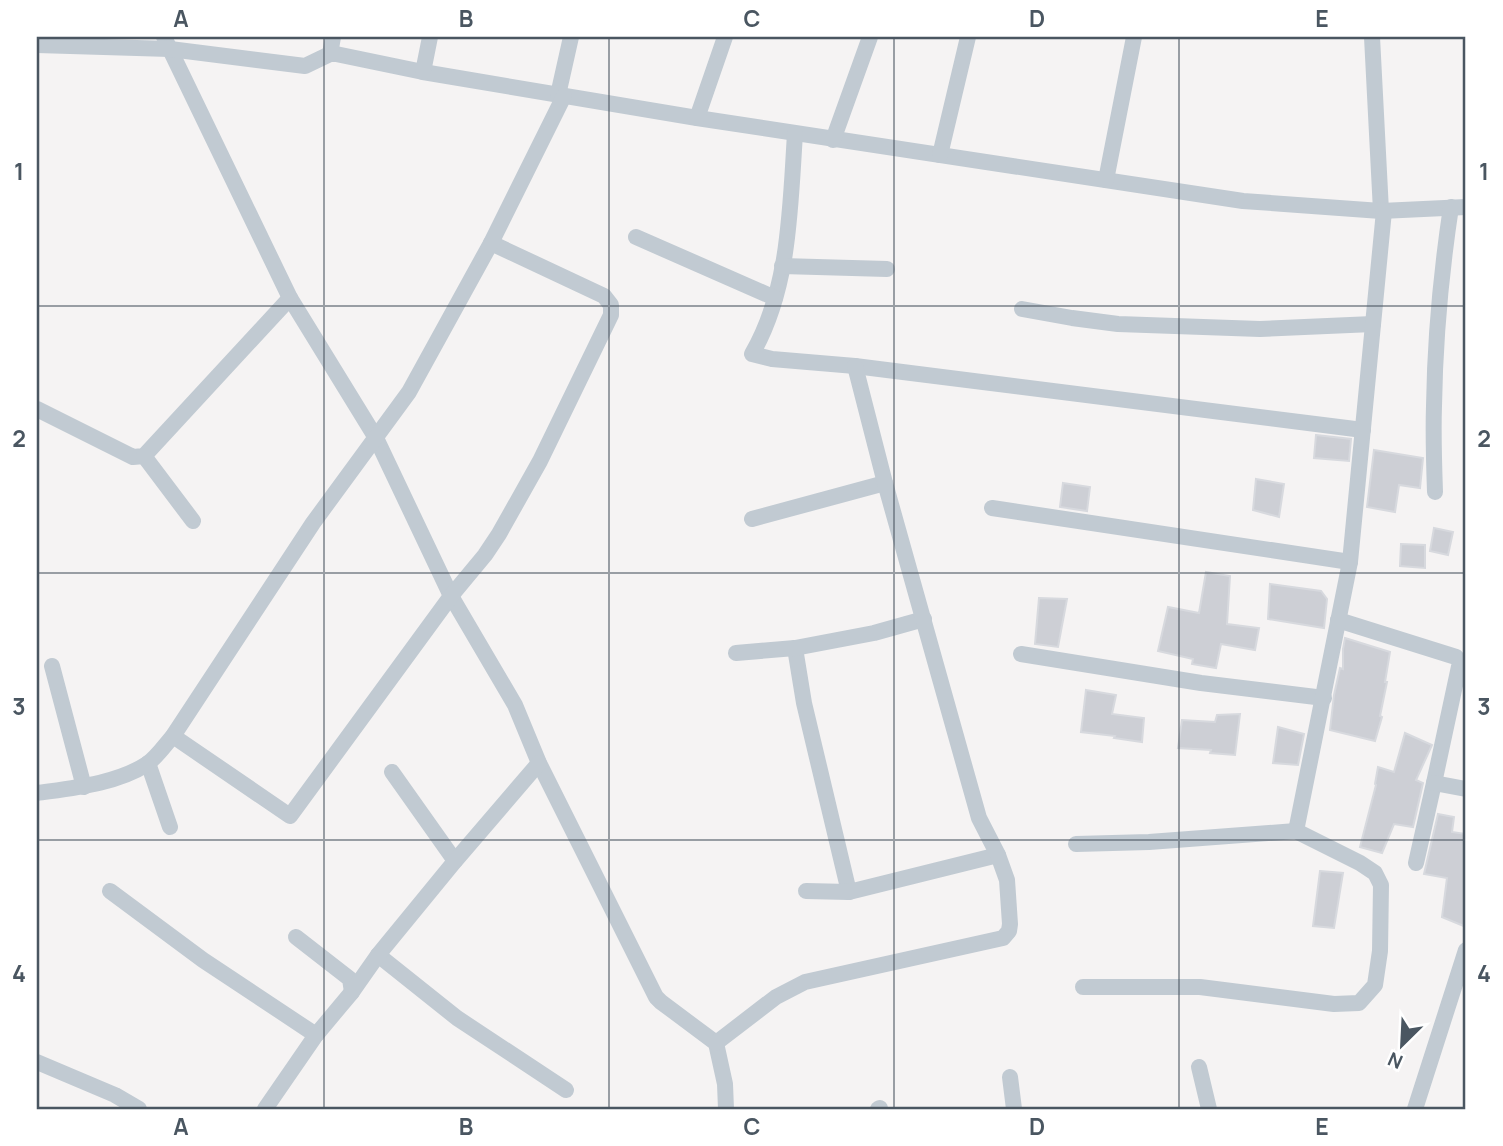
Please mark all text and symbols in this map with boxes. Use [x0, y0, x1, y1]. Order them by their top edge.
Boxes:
text: A [173, 2, 189, 34]
text: B [459, 2, 473, 34]
text: C [744, 2, 761, 34]
text: D [1029, 2, 1045, 34]
text: E [1315, 2, 1329, 34]
text: 1 [14, 155, 24, 187]
text: 1 [1479, 155, 1489, 187]
text: 2 [12, 422, 26, 454]
text: 2 [1477, 422, 1491, 454]
text: 3 [12, 690, 26, 722]
text: 3 [1477, 690, 1491, 722]
text: 4 [12, 957, 26, 989]
text: 4 [1477, 957, 1491, 989]
north arrow [1366, 1010, 1436, 1080]
text: N [1384, 1046, 1407, 1075]
text: A [173, 1110, 189, 1142]
text: B [459, 1110, 473, 1142]
text: C [744, 1110, 761, 1142]
text: D [1029, 1110, 1045, 1142]
text: E [1315, 1110, 1329, 1142]

